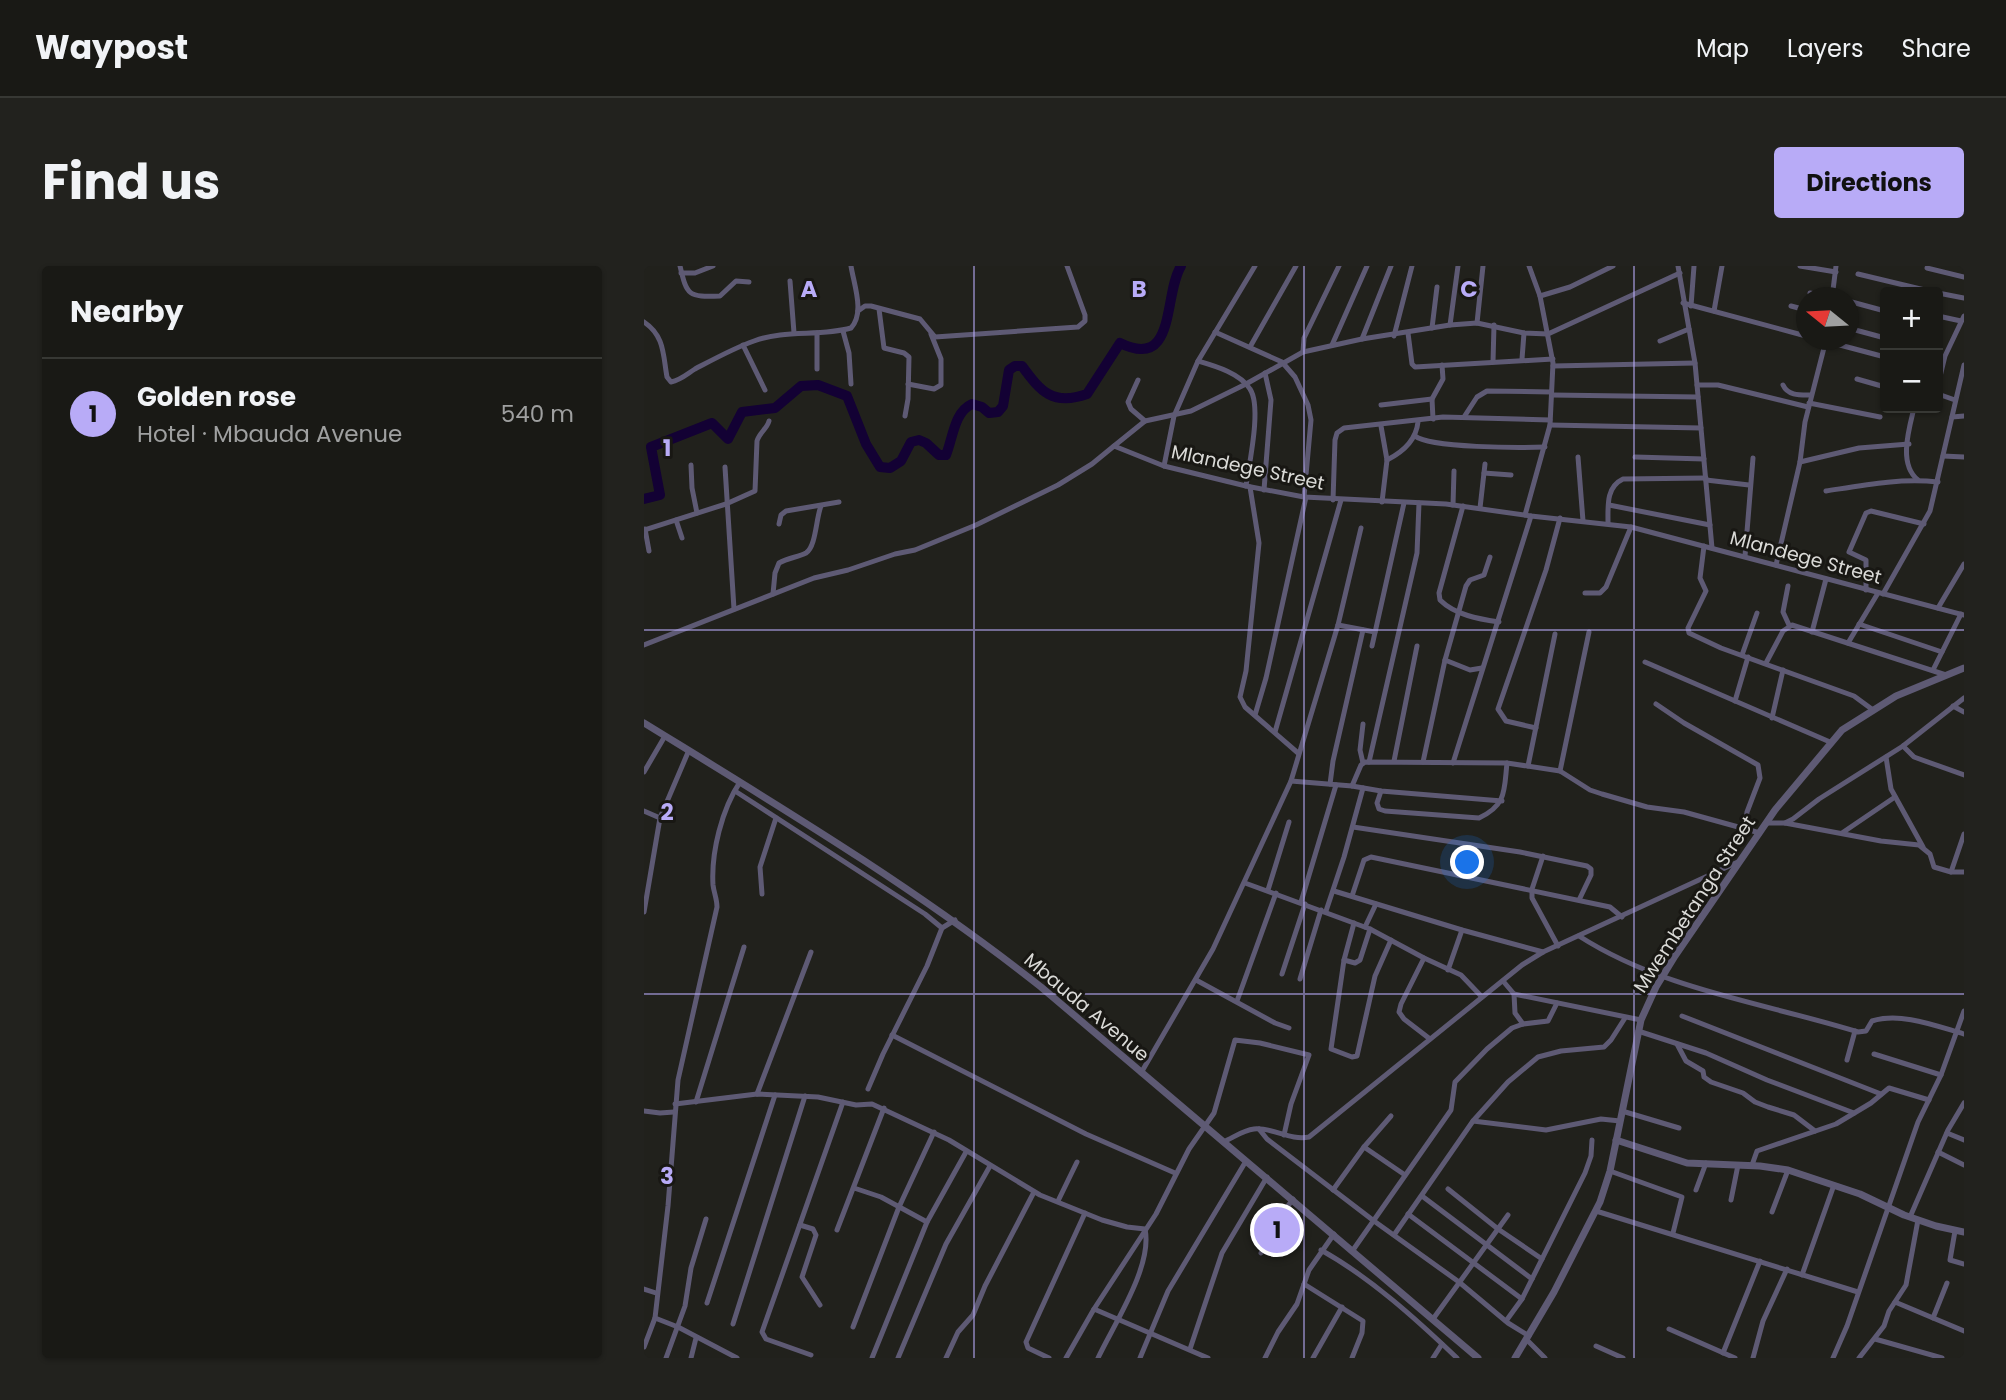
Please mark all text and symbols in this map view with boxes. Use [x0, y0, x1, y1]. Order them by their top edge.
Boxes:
text: Waypost [35, 24, 188, 71]
text: Map [1696, 32, 1749, 65]
text: Layers [1787, 32, 1863, 65]
text: Share [1901, 32, 1971, 65]
button: Directions [1774, 147, 1964, 218]
text: Find us [42, 148, 220, 216]
text: A [801, 273, 818, 305]
text: B [1131, 273, 1147, 305]
text: C [1460, 273, 1478, 305]
north arrow [1796, 287, 1859, 350]
map controls [1880, 287, 1943, 413]
button: + [1880, 287, 1943, 350]
text: Nearby [70, 290, 184, 333]
button: − [1880, 350, 1943, 413]
text: Golden rose [137, 379, 296, 415]
text: 1 [89, 398, 97, 430]
text: 540 m [501, 398, 574, 430]
text: Hotel · Mbauda Avenue [137, 418, 402, 450]
text: 1 [663, 432, 671, 464]
street label: Mlandege Street [1169, 438, 1327, 497]
street label: Mlandege Street [1727, 524, 1885, 591]
text: 2 [660, 796, 674, 828]
street label: Mwembetanga Street [1627, 810, 1762, 998]
your location [1450, 845, 1484, 879]
street label: Mbauda Avenue [1018, 947, 1155, 1068]
text: 3 [660, 1160, 674, 1192]
pin: 1 [1254, 1204, 1300, 1256]

